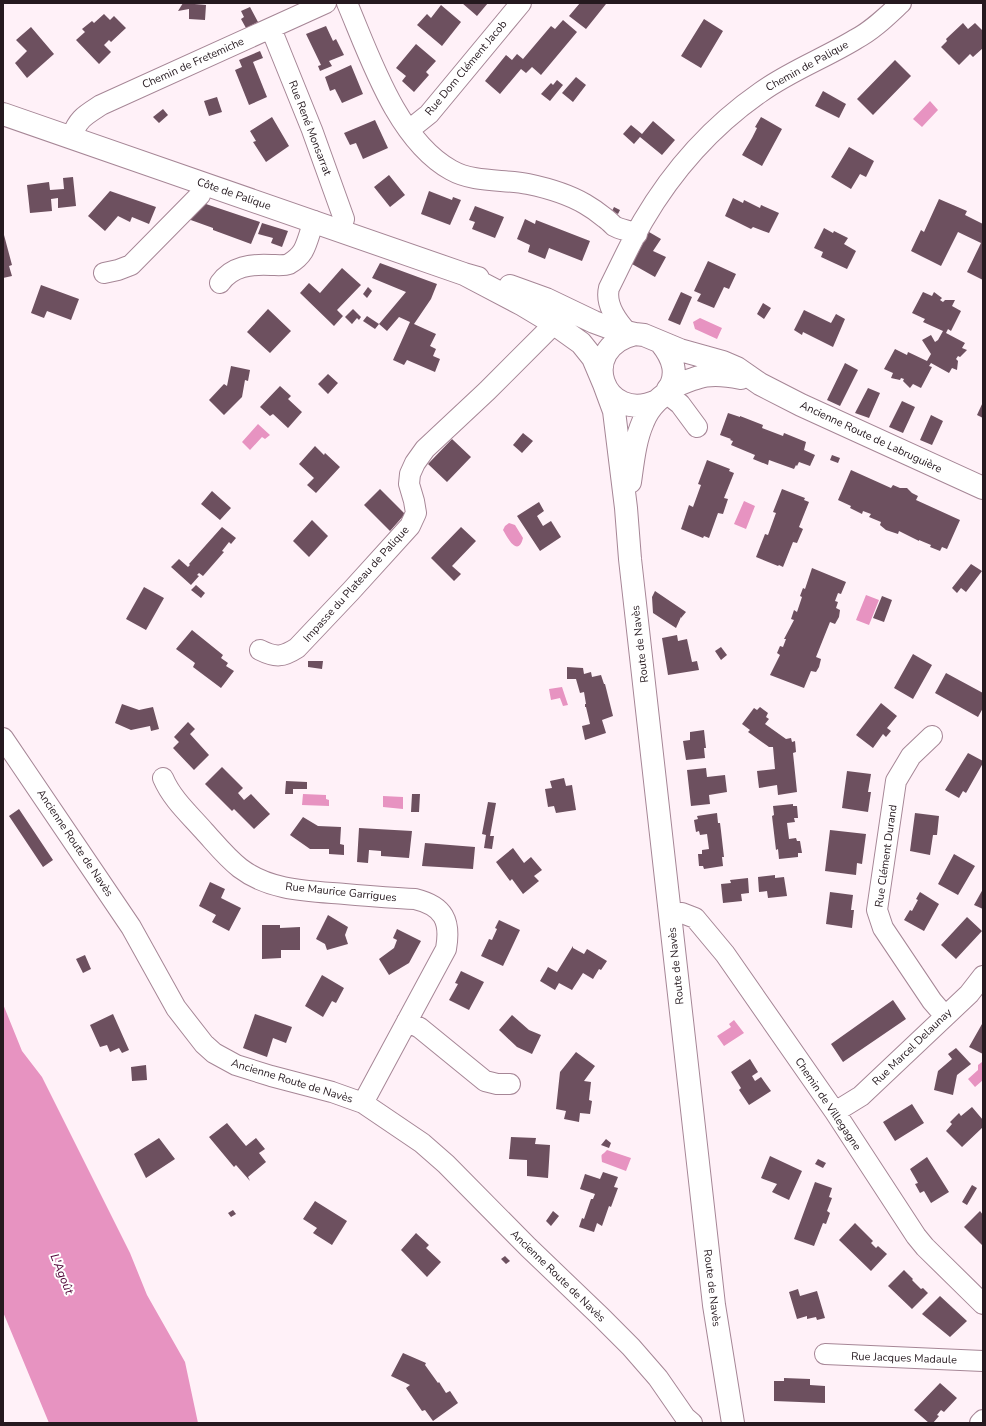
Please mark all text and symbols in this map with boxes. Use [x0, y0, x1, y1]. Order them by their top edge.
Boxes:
street label: Rue Dom Clément Jacob [422, 17, 510, 119]
street label: Chemin de Fretemiche [140, 34, 246, 92]
street label: Chemin de Palique [763, 37, 851, 95]
street label: Rue René Monsarrat [285, 78, 335, 178]
street label: Côte de Palique [195, 174, 273, 214]
street label: Ancienne Route de Labruguière [798, 397, 945, 477]
street label: Impasse du Plateau de Palique [300, 523, 412, 645]
street label: Route de Navès [628, 605, 652, 683]
street label: Ancienne Route de Navès [33, 786, 117, 900]
street label: Rue Clément Durand [871, 804, 901, 908]
street label: Rue Maurice Garrigues [285, 879, 397, 905]
street label: Route de Navès [664, 927, 688, 1005]
street label: Rue Marcel Delaunay [869, 1005, 955, 1089]
street label: Ancienne Route de Navès [229, 1055, 355, 1107]
street label: Chemin de Villegagne [791, 1055, 865, 1153]
street label: Ancienne Route de Navès [507, 1227, 609, 1325]
street label: Route de Navès [700, 1249, 724, 1327]
water label: L'Agoût [47, 1251, 78, 1297]
street label: Rue Jacques Madaule [851, 1349, 957, 1367]

